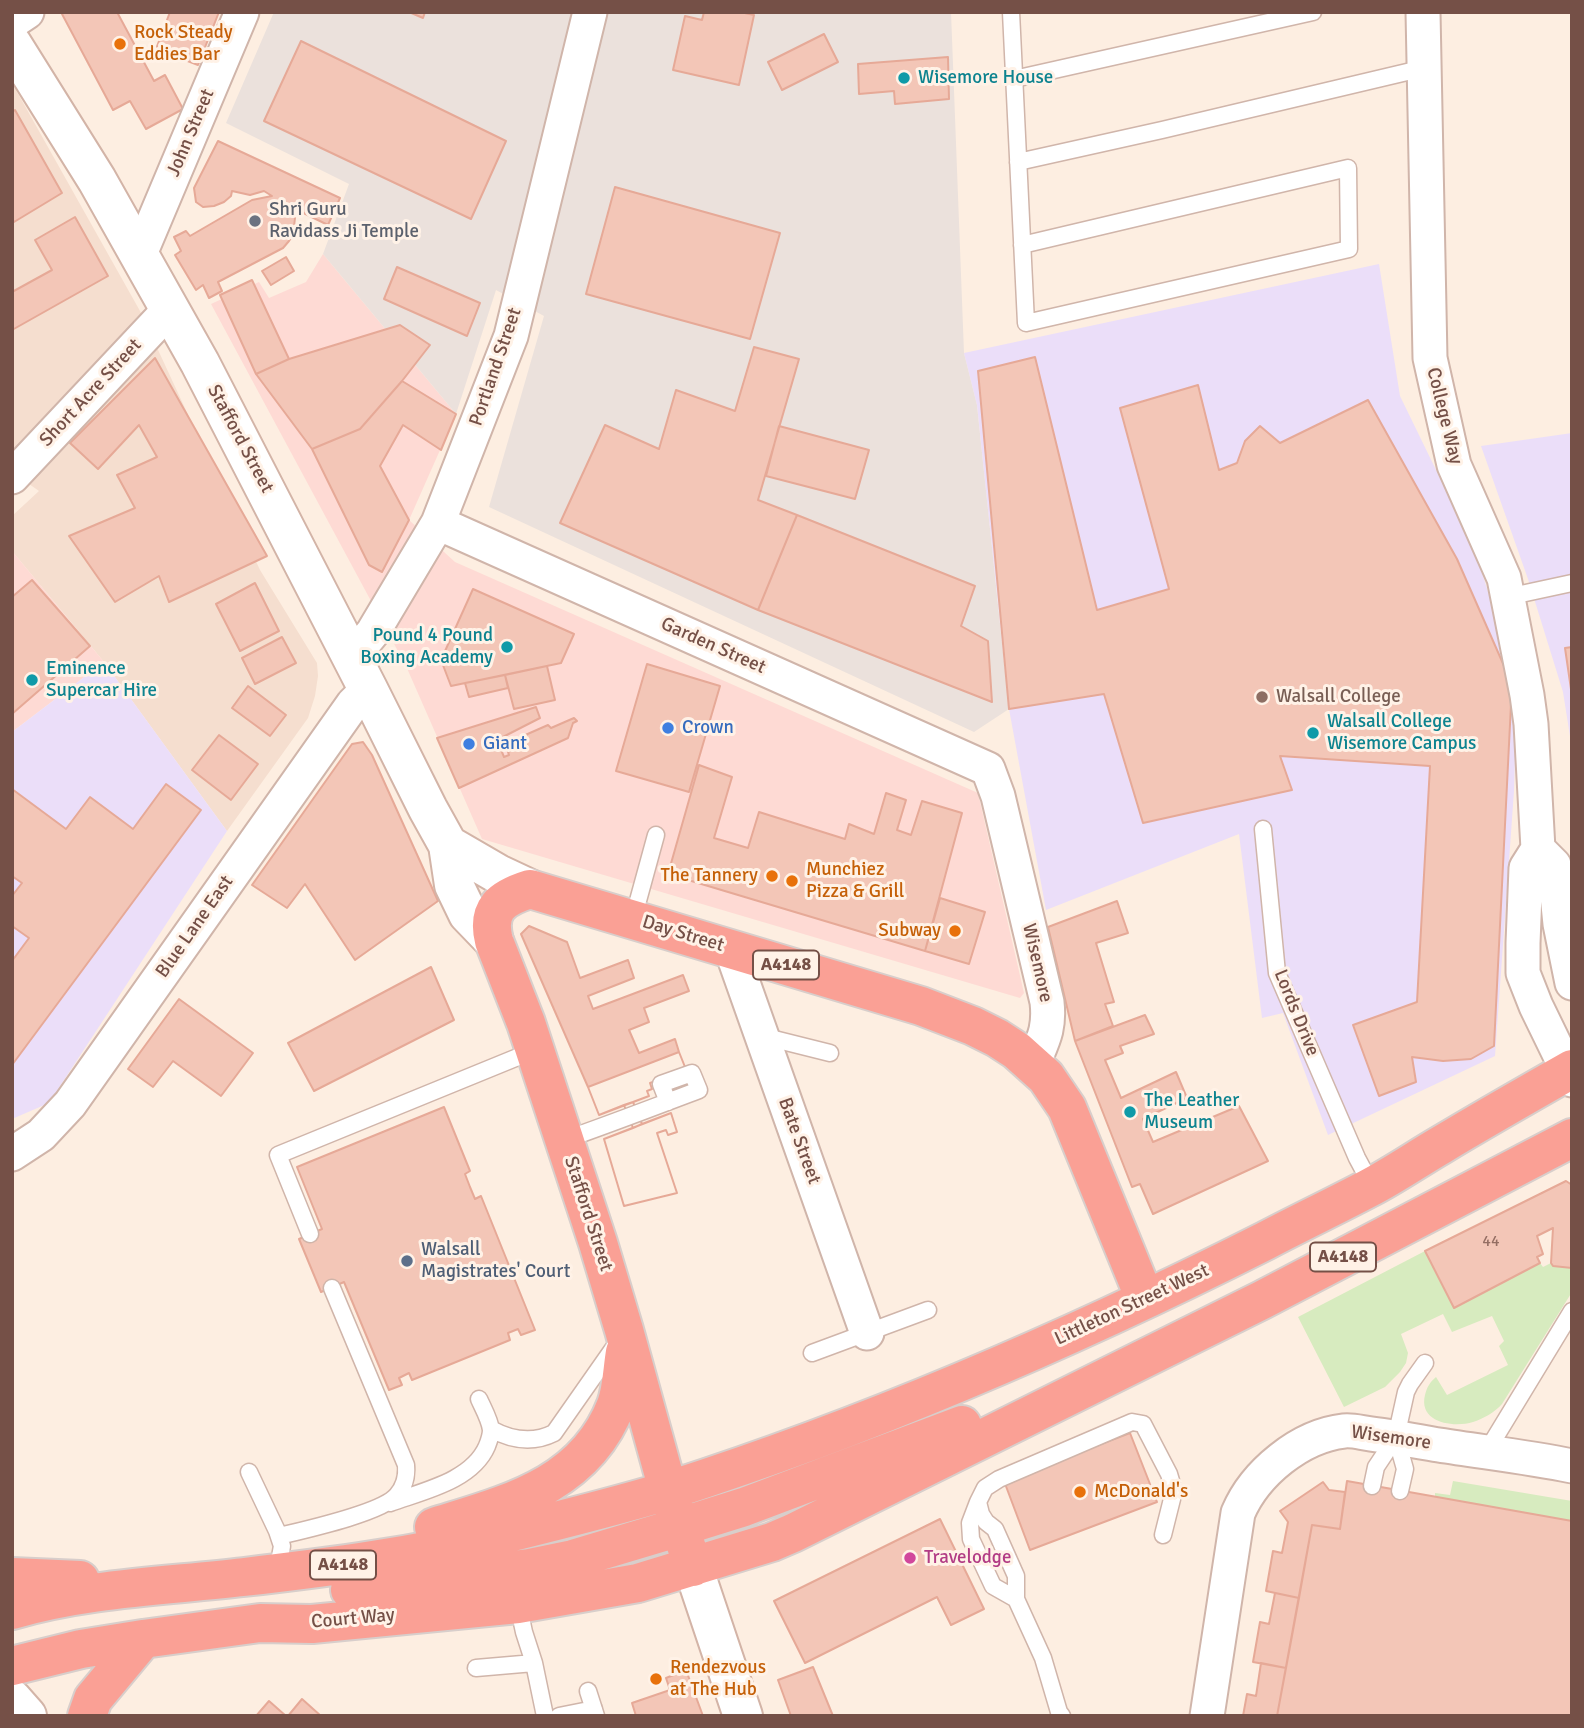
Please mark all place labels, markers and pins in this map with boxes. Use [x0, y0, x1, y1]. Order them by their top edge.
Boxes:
place label: Rock Steady Eddies Bar [134, 22, 233, 66]
marker: Rock Steady Eddies Bar [112, 36, 128, 52]
place label: Wisemore House [918, 67, 1053, 89]
marker: Wisemore House [896, 70, 912, 86]
place label: Shri Guru Ravidass Ji Temple [269, 199, 419, 243]
marker: Shri Guru Ravidass Ji Temple [247, 213, 263, 229]
place label: Pound 4 Pound Boxing Academy [360, 625, 493, 669]
marker: Pound 4 Pound Boxing Academy [499, 639, 515, 655]
place label: Eminence Supercar Hire [46, 658, 157, 702]
marker: Eminence Supercar Hire [24, 672, 40, 688]
place label: Walsall College [1276, 686, 1401, 708]
marker: Walsall College [1254, 689, 1270, 705]
place label: Walsall College Wisemore Campus [1327, 711, 1476, 755]
place label: Crown [682, 717, 734, 739]
marker: Crown [660, 720, 676, 736]
marker: Walsall College Wisemore Campus [1305, 725, 1321, 741]
place label: Giant [483, 733, 527, 755]
marker: Giant [461, 736, 477, 752]
place label: Munchiez Pizza & Grill [806, 859, 904, 903]
place label: The Tannery [660, 865, 758, 887]
marker: The Tannery [764, 868, 780, 884]
marker: Munchiez Pizza & Grill [784, 873, 800, 889]
place label: Subway [878, 920, 941, 942]
marker: Subway [947, 923, 963, 939]
place label: The Leather Museum [1144, 1090, 1239, 1134]
marker: The Leather Museum [1122, 1104, 1138, 1120]
place label: Walsall Magistrates' Court [421, 1239, 570, 1283]
marker: Walsall Magistrates' Court [399, 1253, 415, 1269]
place label: McDonald's [1094, 1481, 1188, 1503]
marker: McDonald's [1072, 1484, 1088, 1500]
place label: Travelodge [924, 1547, 1011, 1569]
marker: Travelodge [902, 1550, 918, 1566]
place label: Rendezvous at The Hub [670, 1657, 766, 1701]
marker: Rendezvous at The Hub [648, 1671, 664, 1687]

